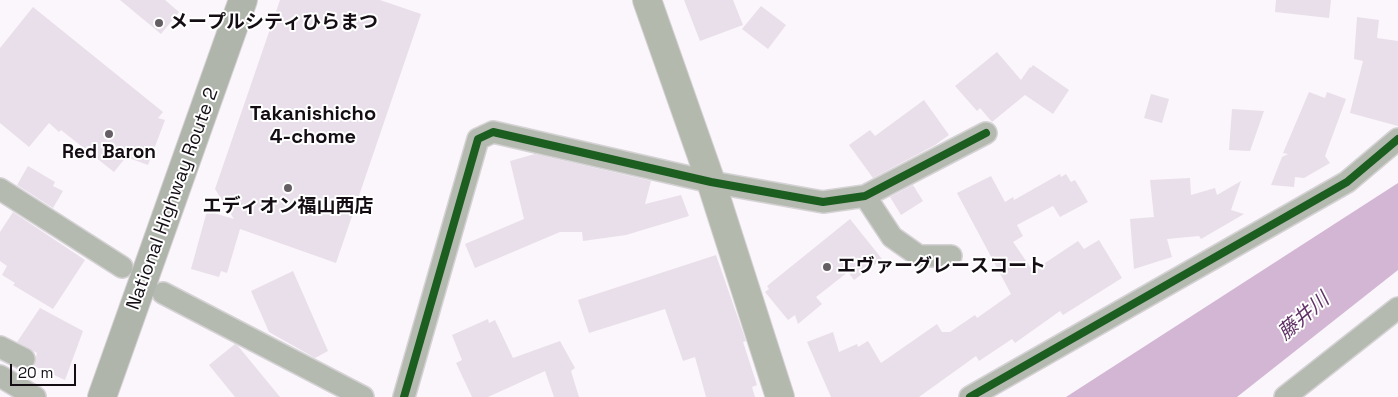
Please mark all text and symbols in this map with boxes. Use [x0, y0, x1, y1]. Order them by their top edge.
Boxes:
place label: メープルシティひらまつ [169, 12, 378, 34]
marker: メープルシティひらまつ [153, 17, 165, 29]
street label: National Highway Route 2 [122, 85, 224, 313]
district label: Takanishicho 4-chome [250, 103, 376, 150]
marker: Red Baron [103, 128, 115, 140]
place label: Red Baron [62, 142, 156, 164]
marker: エディオン福山西店 [282, 182, 294, 194]
place label: エディオン福山西店 [203, 196, 373, 218]
place label: エヴァーグレースコート [837, 256, 1046, 278]
marker: エヴァーグレースコート [821, 261, 833, 273]
water label: 藤井川 [1273, 288, 1335, 346]
scale bar [12, 354, 79, 386]
text: 20 m [18, 363, 53, 382]

